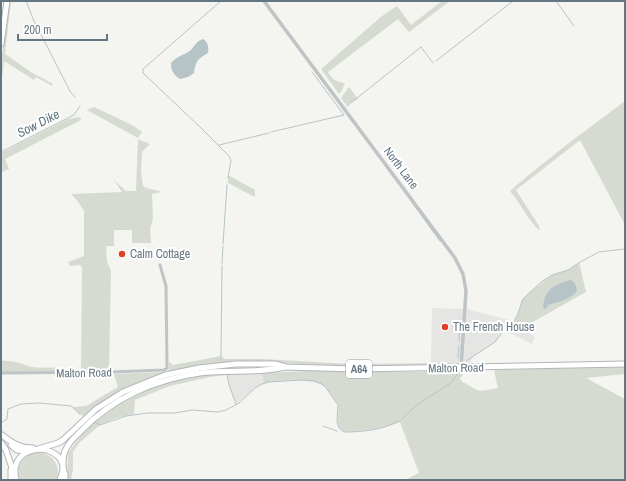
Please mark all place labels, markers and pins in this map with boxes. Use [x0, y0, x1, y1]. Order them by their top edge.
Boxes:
place label: Calm Cottage [130, 246, 190, 262]
marker: Calm Cottage [117, 249, 127, 259]
place label: The French House [453, 319, 535, 335]
marker: The French House [440, 322, 450, 332]

